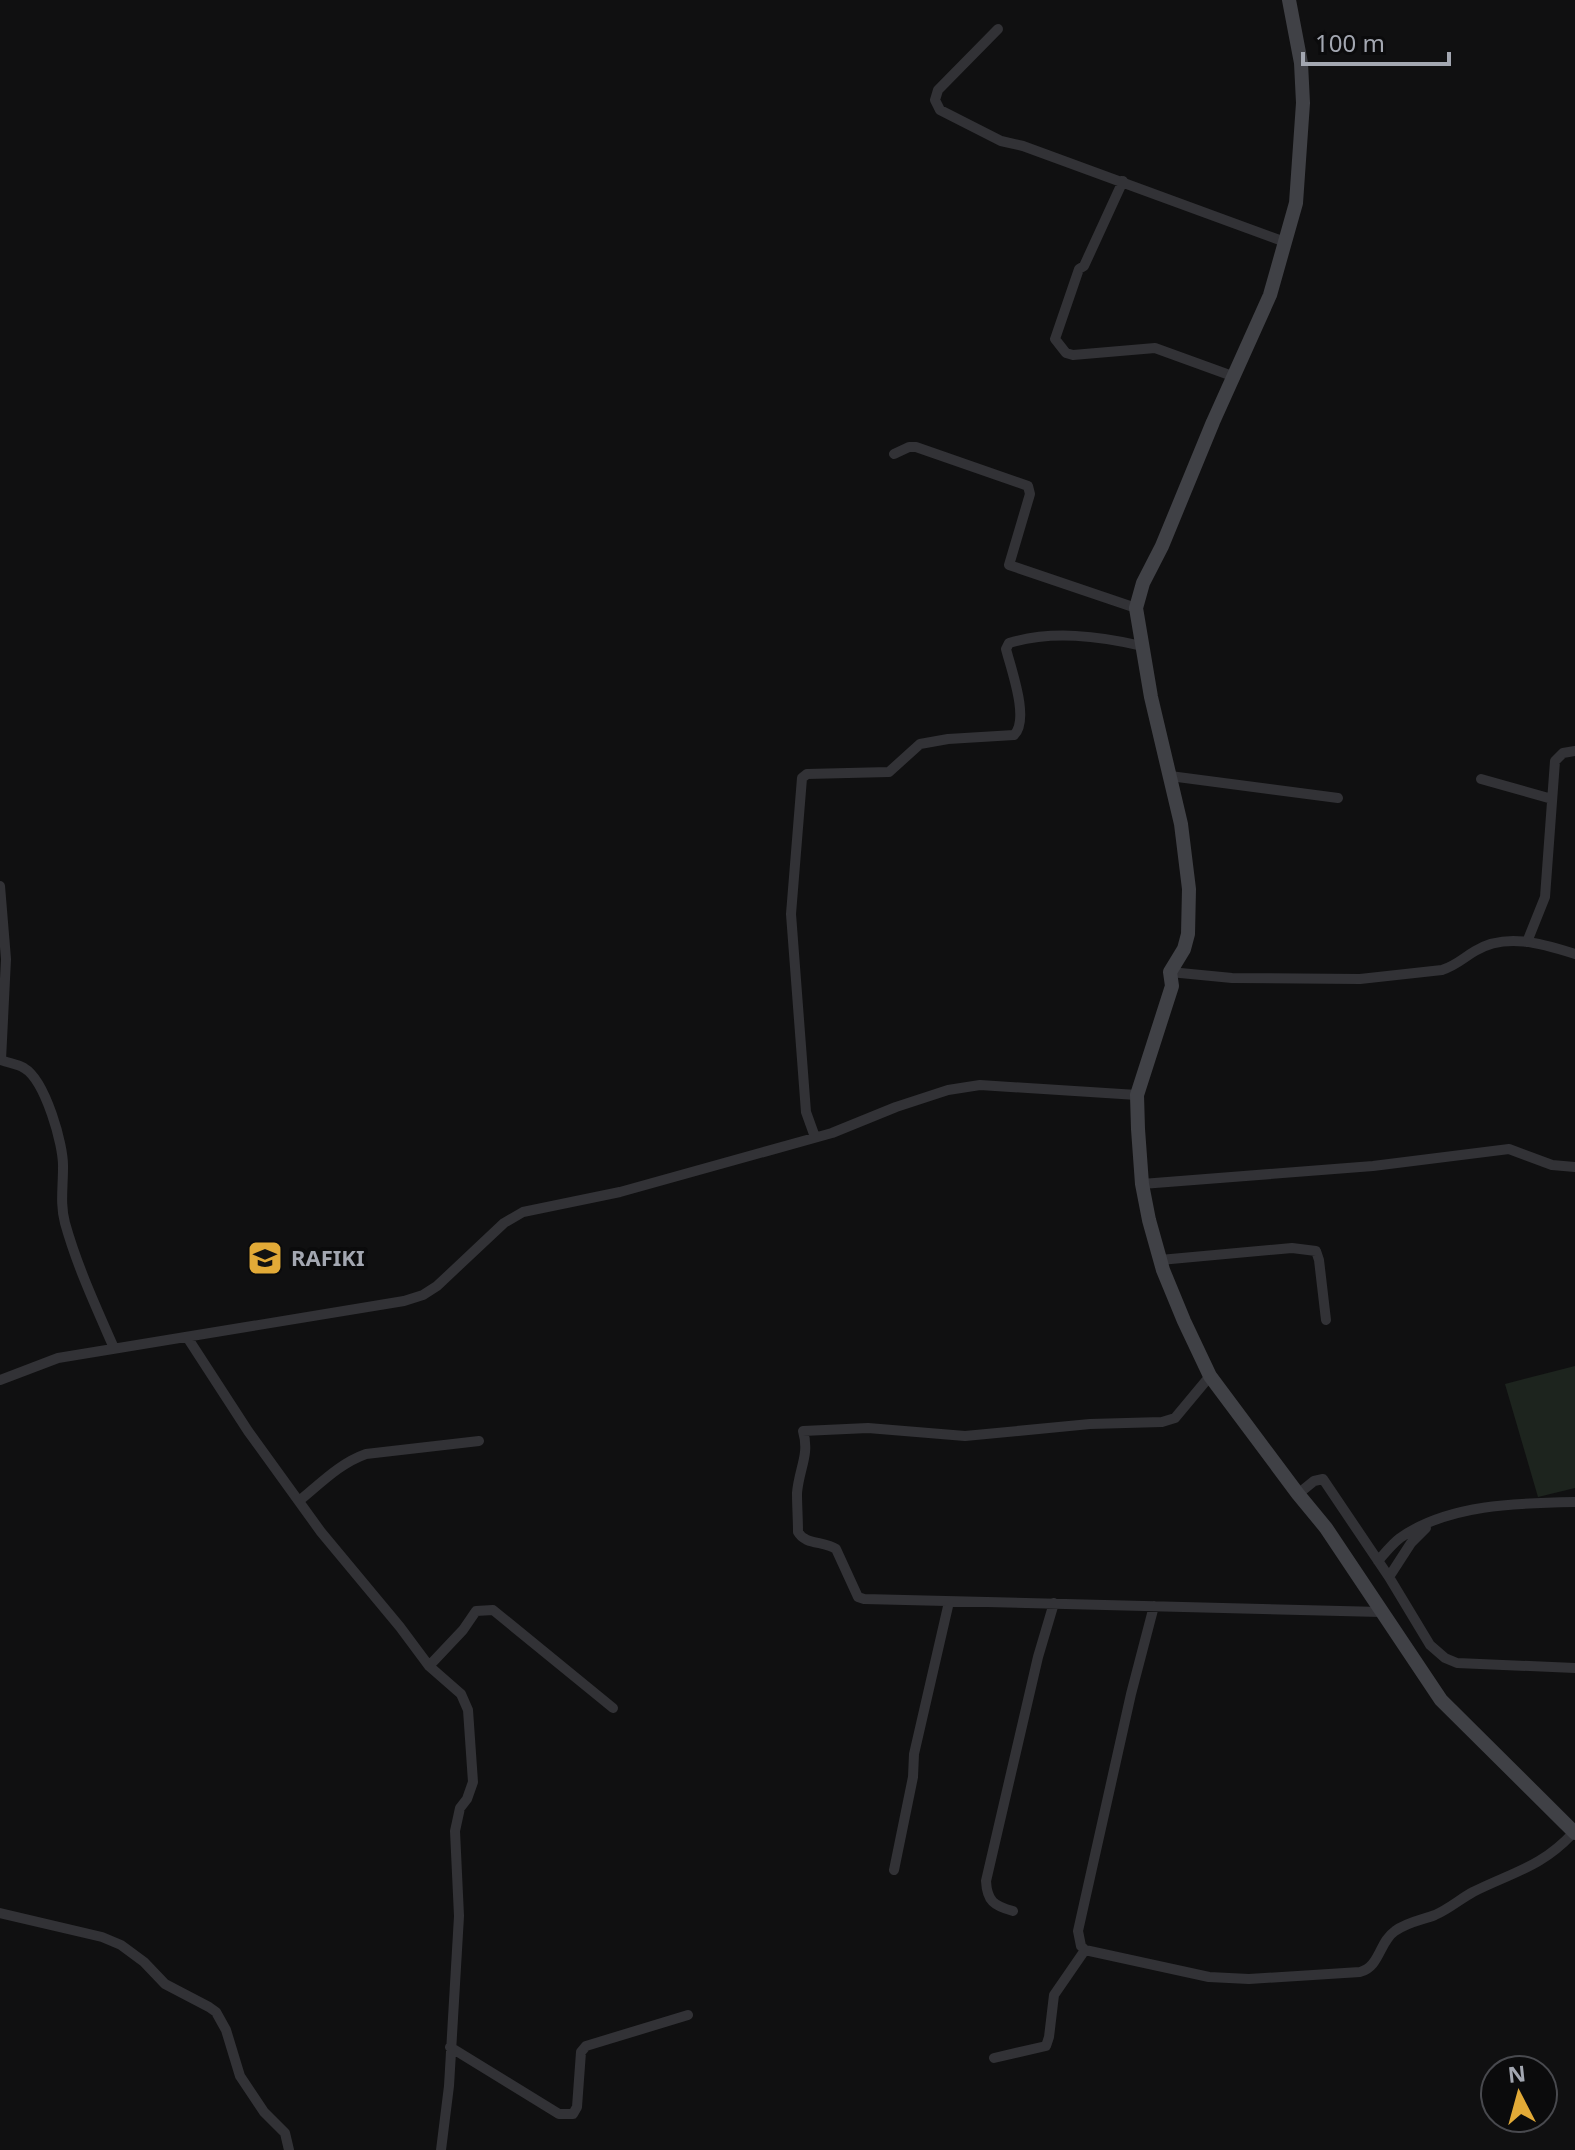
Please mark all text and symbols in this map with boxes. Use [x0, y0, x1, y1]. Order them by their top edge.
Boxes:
scale bar [1303, 16, 1449, 66]
text: 100 m [1315, 26, 1385, 59]
school or university icon: RAFIKI [246, 1239, 284, 1277]
place label: RAFIKI [291, 1242, 364, 1272]
north arrow [1479, 2054, 1559, 2134]
text: N [1506, 2057, 1527, 2089]

